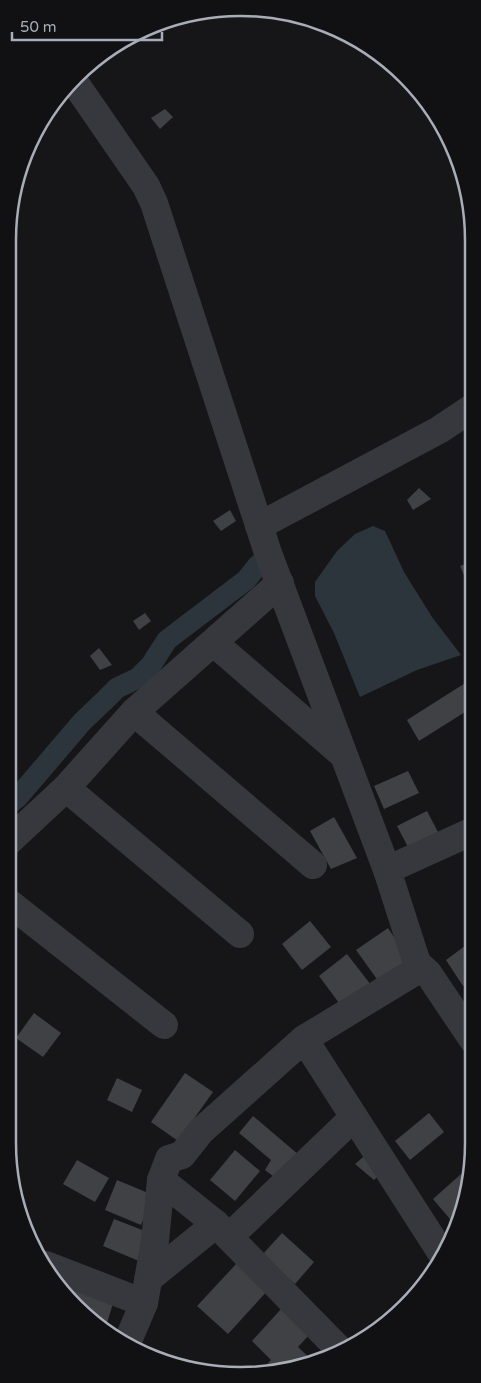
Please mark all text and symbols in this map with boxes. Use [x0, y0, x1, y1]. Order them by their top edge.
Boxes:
scale bar [12, 10, 162, 42]
text: 50 m [20, 18, 57, 36]

